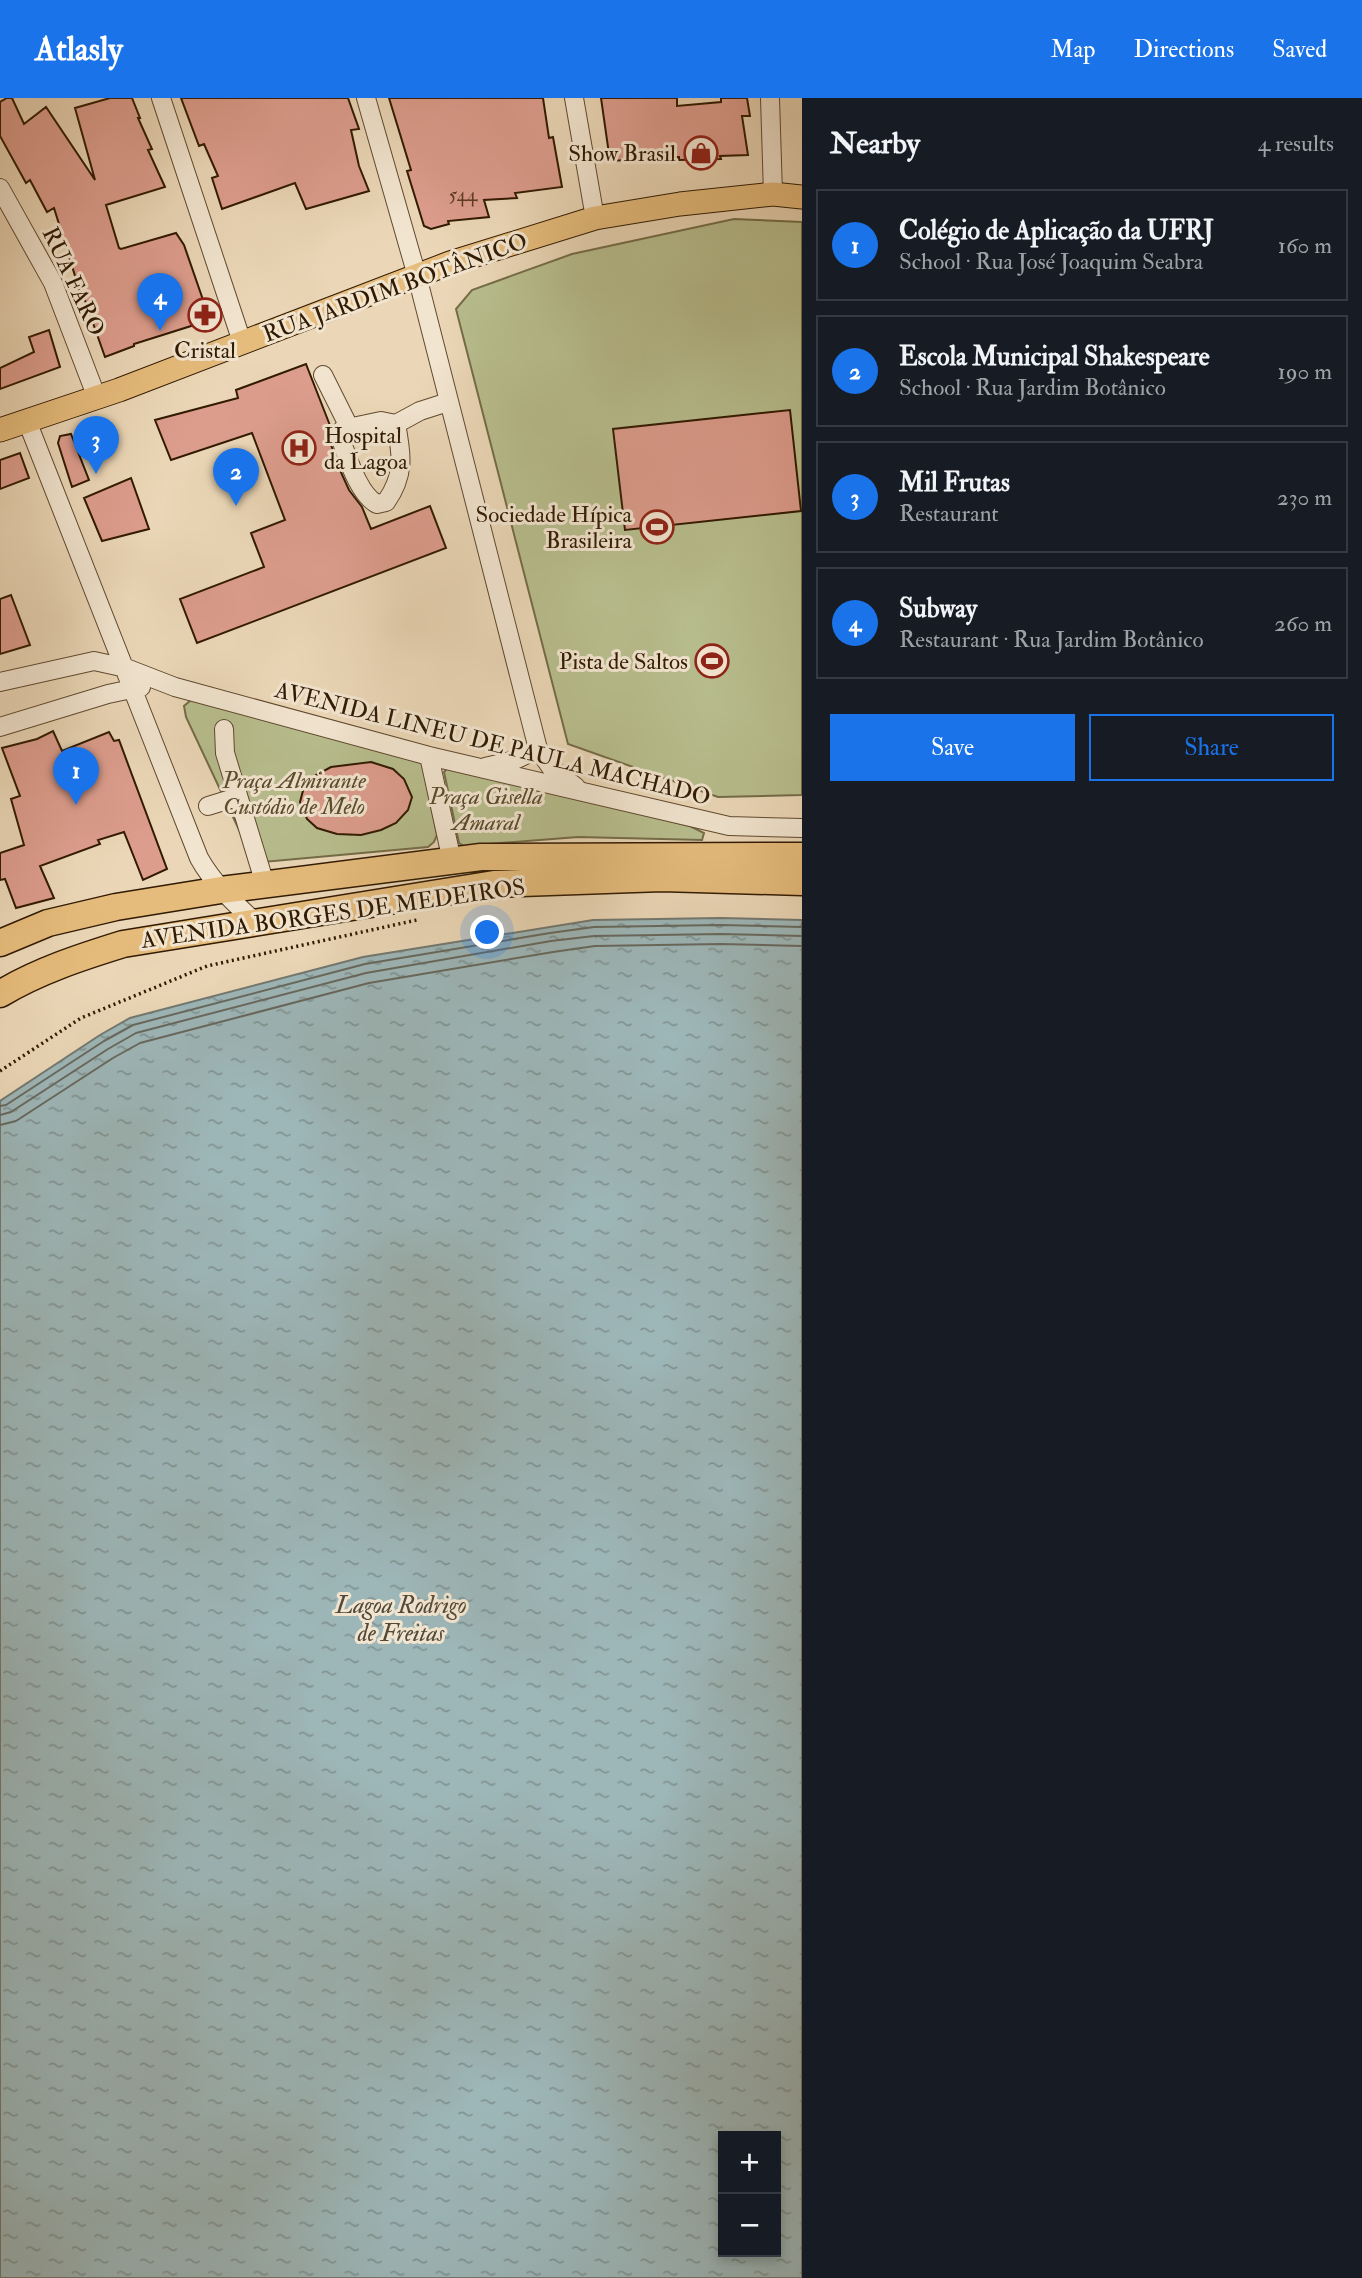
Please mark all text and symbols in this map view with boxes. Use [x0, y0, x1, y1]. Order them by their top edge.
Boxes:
text: Atlasly [35, 29, 123, 70]
text: Map [1050, 34, 1095, 65]
text: Directions [1133, 34, 1234, 65]
text: Saved [1272, 34, 1327, 65]
text: Nearby [830, 125, 920, 162]
text: 4 results [1258, 129, 1334, 158]
shop icon: Show Brasil [682, 134, 720, 172]
place label: Show Brasil [568, 139, 676, 168]
house number: 544 [449, 183, 478, 207]
text: Colégio de Aplicação da UFRJ [899, 215, 1214, 247]
street label: RUA FARO [36, 222, 111, 340]
street label: RUA JARDIM BOTÂNICO [259, 226, 531, 349]
text: 1 [851, 231, 859, 260]
text: 160 m [1278, 231, 1332, 260]
text: School · Rua José Joaquim Seabra [899, 247, 1203, 276]
pin: 4 [137, 273, 183, 331]
pharmacy icon: Cristal [186, 296, 224, 334]
place label: Cristal [174, 336, 236, 365]
text: Escola Municipal Shakespeare [899, 341, 1210, 373]
text: 2 [849, 357, 861, 386]
text: 190 m [1278, 357, 1332, 386]
text: School · Rua Jardim Botânico [899, 373, 1166, 402]
pin: 3 [73, 416, 119, 474]
place label: Hospital da Lagoa [324, 421, 408, 476]
hospital icon: Hospital da Lagoa [280, 429, 318, 467]
pin: 2 [213, 448, 259, 506]
text: Mil Frutas [899, 467, 1010, 499]
text: 3 [851, 483, 859, 512]
text: 230 m [1277, 483, 1332, 512]
text: Restaurant [899, 499, 999, 528]
place label: Sociedade Hípica Brasileira [476, 500, 633, 555]
sports icon: Sociedade Hípica Brasileira [638, 508, 676, 546]
text: Subway [899, 593, 977, 625]
text: 4 [849, 609, 861, 638]
text: 260 m [1274, 609, 1332, 638]
text: Restaurant · Rua Jardim Botânico [899, 625, 1203, 654]
sports icon: Pista de Saltos [693, 642, 731, 680]
place label: Pista de Saltos [559, 647, 688, 676]
street label: AVENIDA LINEU DE PAULA MACHADO [271, 675, 714, 812]
button: Save [830, 714, 1075, 781]
button: Share [1089, 714, 1334, 781]
pin: 1 [53, 747, 99, 805]
park label: Praça Almirante Custódio de Melo [221, 766, 366, 821]
park label: Praça Gisella Amaral [428, 782, 543, 837]
street label: AVENIDA BORGES DE MEDEIROS [138, 872, 527, 955]
your location [470, 915, 504, 949]
water label: Lagoa Rodrigo de Freitas [334, 1590, 467, 1649]
map controls [718, 2131, 781, 2257]
button: + [718, 2131, 781, 2194]
button: − [718, 2194, 781, 2257]

